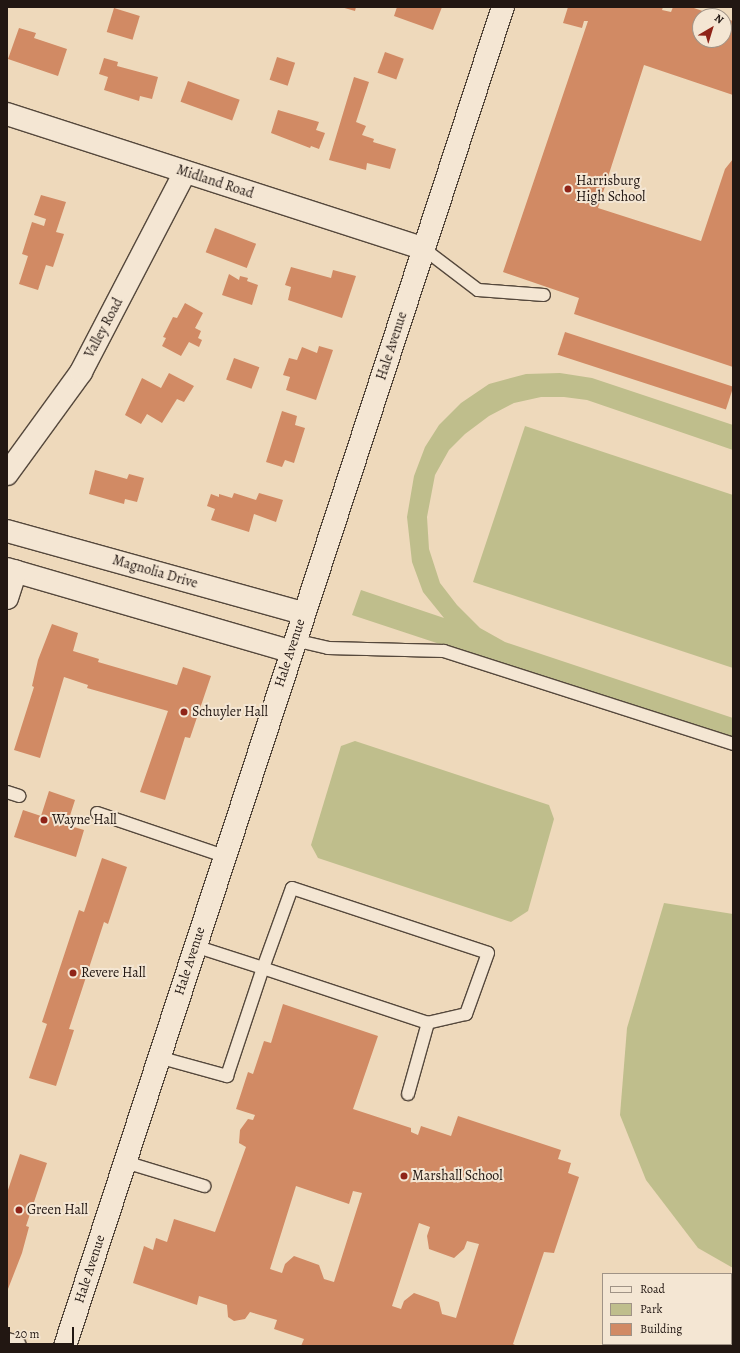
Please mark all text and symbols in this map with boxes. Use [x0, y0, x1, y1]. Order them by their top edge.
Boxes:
north arrow [692, 8, 732, 48]
text: N [711, 11, 727, 27]
street label: Midland Road [174, 162, 256, 202]
place label: Harrisburg High School [576, 173, 646, 206]
marker: Harrisburg High School [563, 184, 573, 194]
street label: Valley Road [81, 295, 127, 361]
street label: Hale Avenue [373, 310, 411, 382]
street label: Magnolia Drive [110, 552, 200, 592]
street label: Hale Avenue [271, 617, 309, 689]
place label: Schuyler Hall [192, 704, 268, 720]
marker: Schuyler Hall [179, 707, 189, 717]
place label: Wayne Hall [52, 812, 117, 828]
marker: Wayne Hall [39, 815, 49, 825]
street label: Hale Avenue [171, 925, 209, 997]
place label: Revere Hall [81, 965, 146, 981]
marker: Revere Hall [68, 968, 78, 978]
place label: Marshall School [412, 1168, 503, 1184]
marker: Marshall School [399, 1171, 409, 1181]
place label: Green Hall [27, 1202, 88, 1218]
marker: Green Hall [14, 1205, 24, 1215]
street label: Hale Avenue [71, 1233, 109, 1305]
legend [602, 1273, 732, 1345]
text: Road [640, 1281, 665, 1297]
text: Park [640, 1301, 663, 1317]
scale bar [10, 1319, 76, 1345]
text: Building [640, 1321, 682, 1337]
text: 20 m [15, 1326, 39, 1342]

